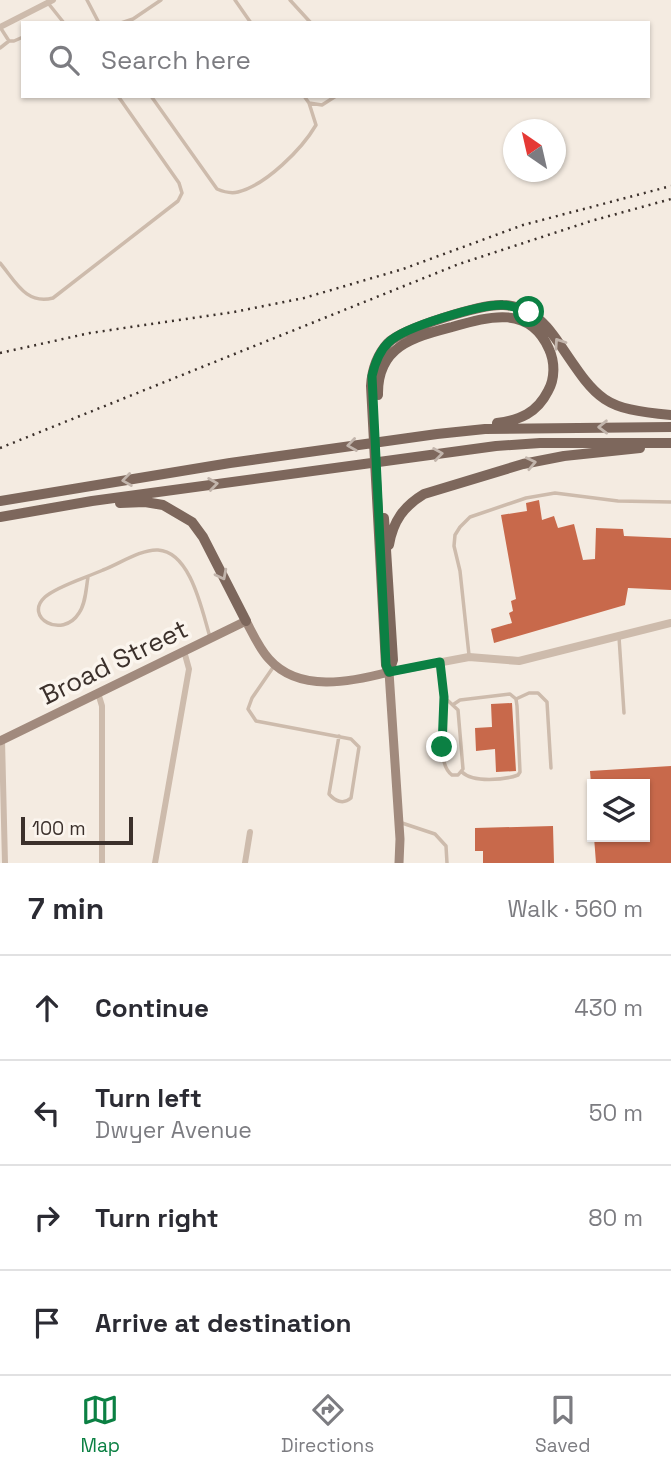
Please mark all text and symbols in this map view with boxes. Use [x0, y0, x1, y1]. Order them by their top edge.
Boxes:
search box [21, 21, 650, 98]
icon: search [45, 41, 83, 79]
text: Search here [101, 43, 251, 77]
north arrow [503, 119, 566, 182]
route start [513, 296, 544, 327]
one-way arrow [554, 338, 567, 351]
one-way arrow [597, 419, 608, 435]
one-way arrow [346, 438, 358, 453]
one-way arrow [432, 446, 444, 461]
one-way arrow [525, 456, 537, 471]
one-way arrow [121, 473, 133, 488]
one-way arrow [207, 477, 218, 492]
one-way arrow [214, 567, 228, 580]
street label: Broad Street [35, 612, 193, 712]
route end [426, 731, 457, 762]
map controls [587, 779, 650, 842]
button: layers [587, 779, 650, 842]
scale bar [21, 814, 133, 846]
text: 100 m [32, 816, 86, 841]
text: 7 min [28, 889, 104, 928]
text: Walk · 560 m [507, 894, 643, 924]
icon: ahead [28, 989, 66, 1027]
text: Continue [95, 991, 209, 1025]
text: 430 m [574, 993, 643, 1023]
text: Turn left [95, 1081, 202, 1115]
icon: left [28, 1094, 66, 1132]
text: 50 m [589, 1098, 643, 1128]
text: Dwyer Avenue [95, 1115, 252, 1145]
icon: right [28, 1199, 66, 1237]
text: Turn right [95, 1201, 219, 1235]
text: 80 m [588, 1203, 643, 1233]
icon: arrive [28, 1304, 66, 1342]
text: Arrive at destination [95, 1306, 352, 1340]
tab: Map [80, 1391, 120, 1458]
tab: Directions [281, 1391, 374, 1458]
tab: Saved [535, 1391, 591, 1458]

